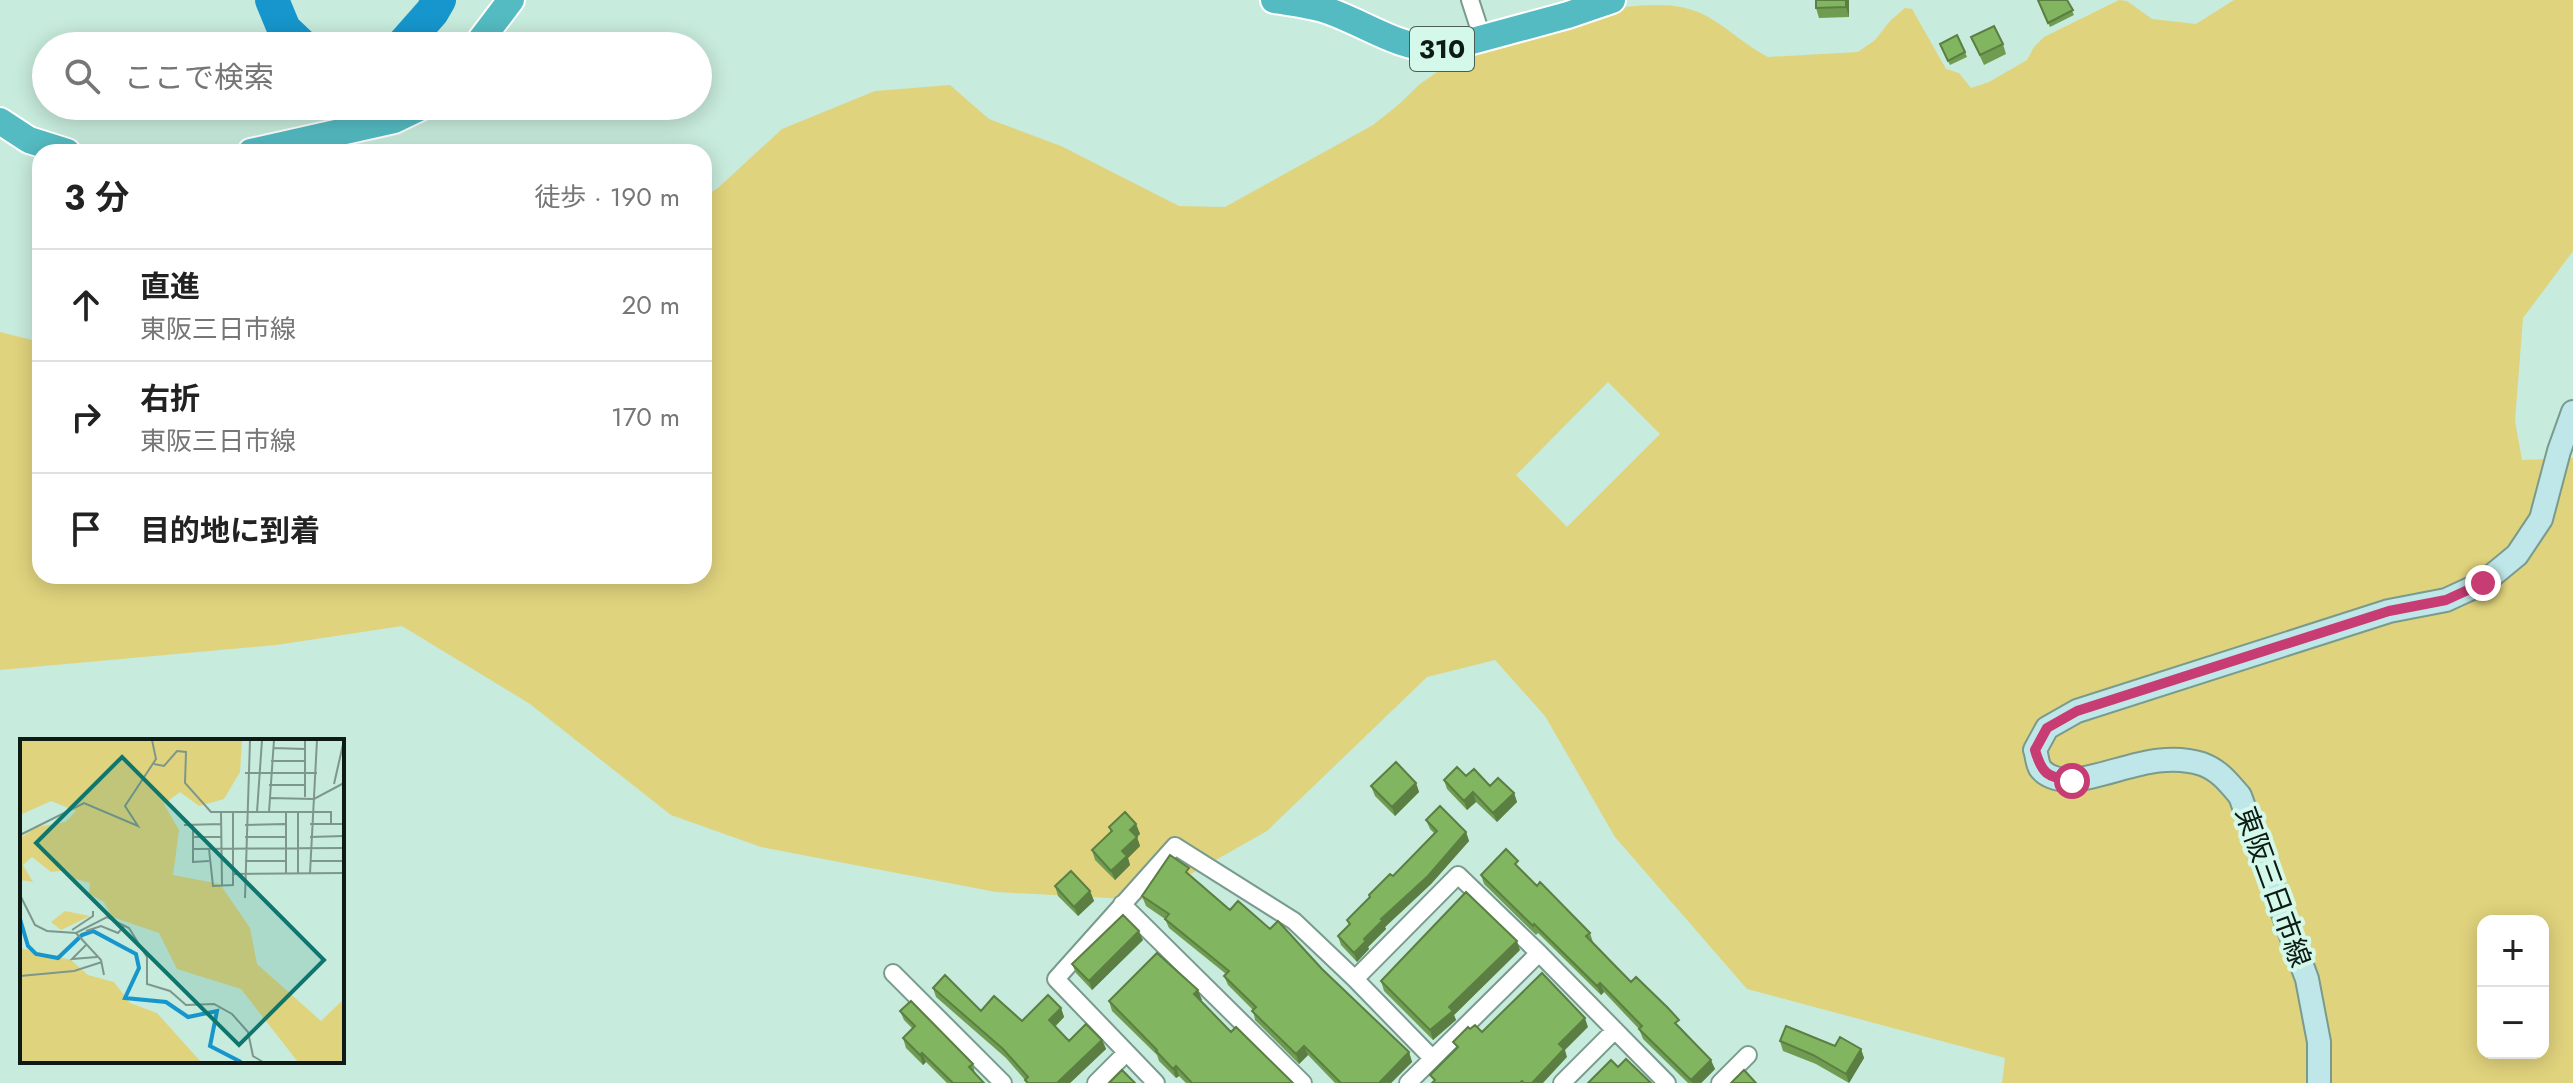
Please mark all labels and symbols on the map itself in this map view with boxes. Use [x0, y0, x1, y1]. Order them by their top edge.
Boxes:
road number: 310 [1410, 27, 1474, 71]
route end [2465, 565, 2501, 601]
inset map [20, 739, 344, 1063]
route start [2054, 763, 2090, 799]
street label: 東阪三日市線 [2225, 801, 2321, 973]

